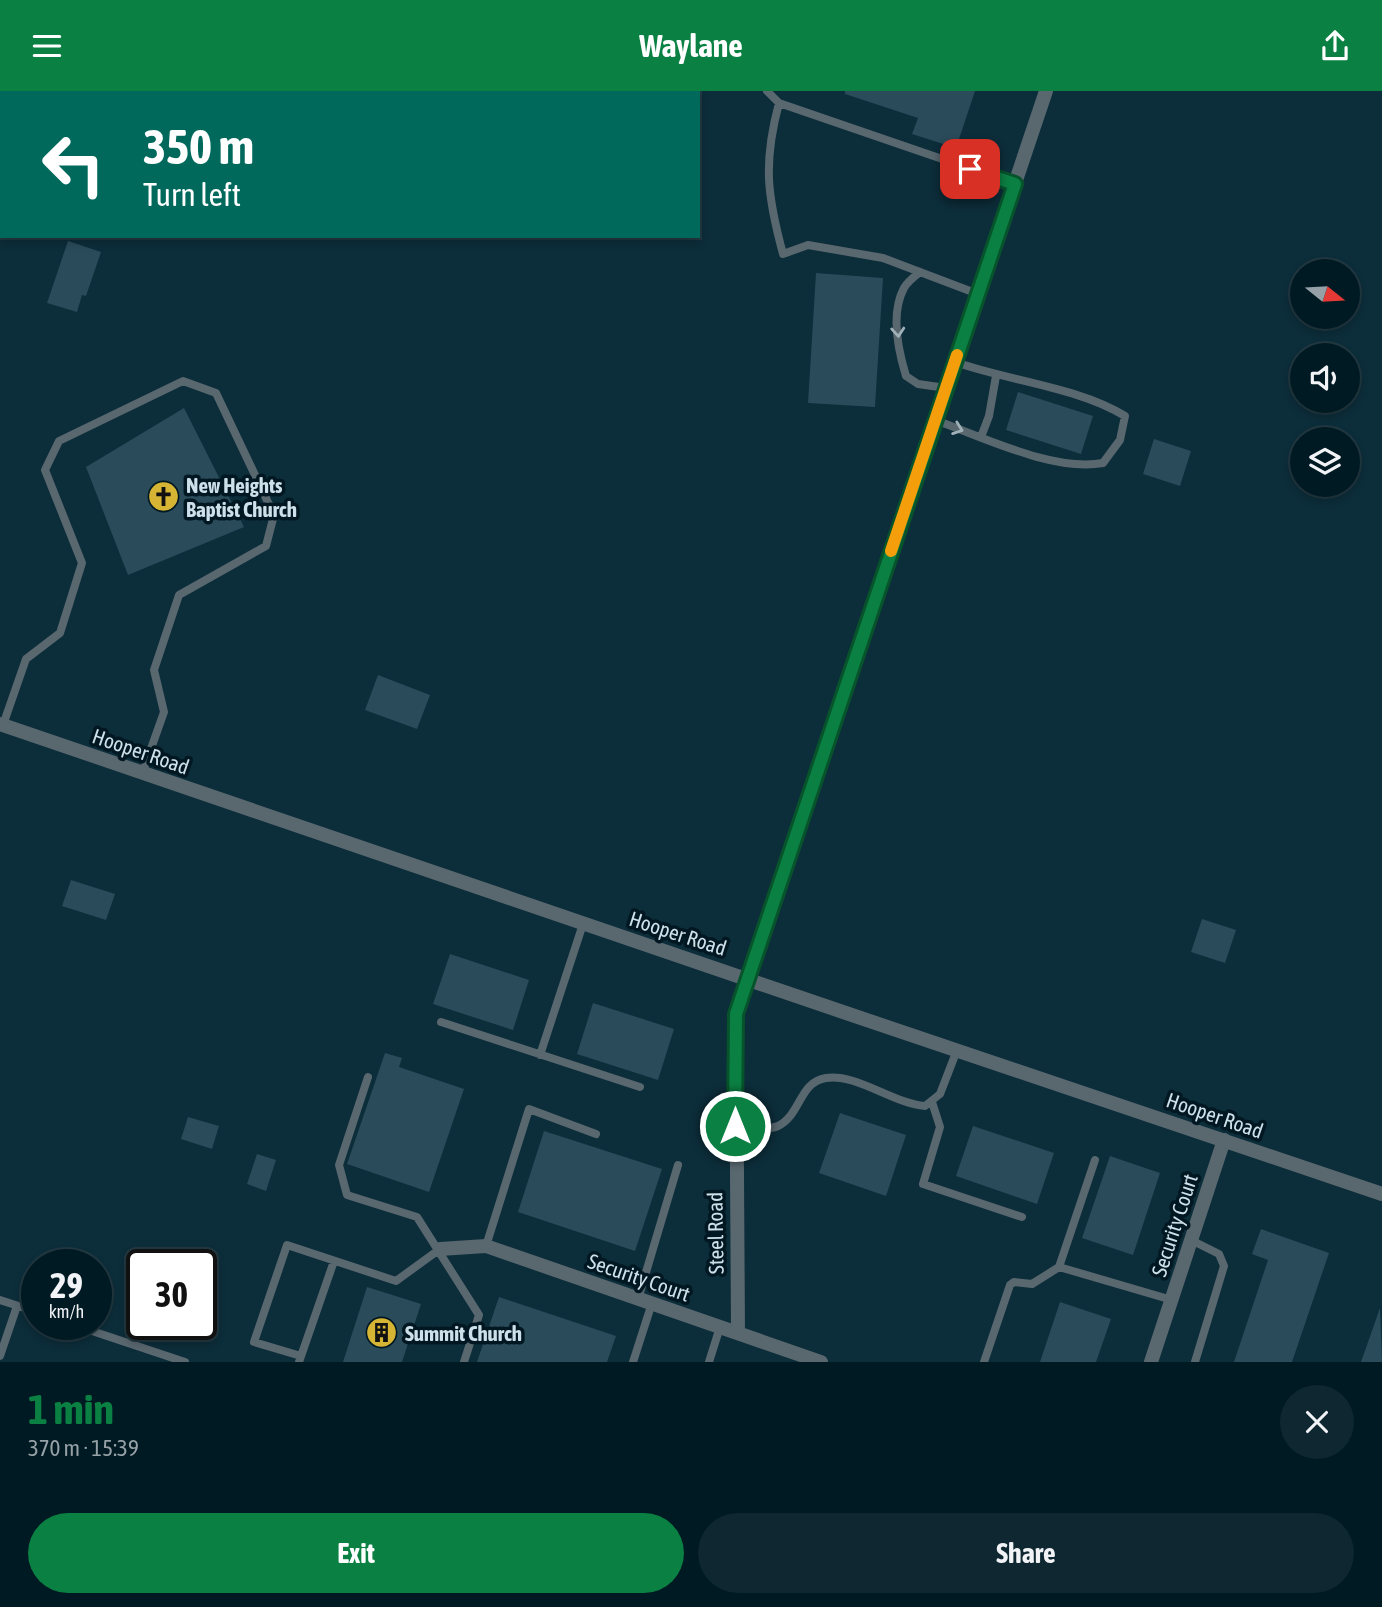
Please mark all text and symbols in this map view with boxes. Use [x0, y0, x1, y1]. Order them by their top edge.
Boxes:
icon: menu [28, 27, 66, 65]
text: Waylane [639, 27, 743, 64]
icon: share [1316, 27, 1354, 65]
text: 350 m [143, 118, 254, 174]
icon: left [28, 119, 119, 210]
pin [940, 139, 1000, 199]
icon: arrive [951, 150, 989, 188]
text: Turn left [143, 176, 241, 213]
north arrow [1290, 259, 1360, 329]
map controls [1290, 259, 1360, 497]
one-way arrow [890, 327, 905, 338]
button: sound [1290, 343, 1360, 413]
one-way arrow [952, 420, 964, 434]
button: layers [1290, 427, 1360, 497]
place label: New Heights Baptist Church [186, 473, 297, 521]
church icon: New Heights Baptist Church [146, 480, 180, 514]
street label: Hooper Road [90, 723, 192, 779]
street label: Hooper Road [626, 906, 730, 960]
street label: Hooper Road [1164, 1087, 1266, 1143]
position arrow [698, 1089, 772, 1163]
street label: Security Court [1146, 1171, 1202, 1279]
street label: Steel Road [702, 1192, 728, 1274]
street label: Security Court [585, 1248, 693, 1306]
speed limit sign: 30 [126, 1249, 217, 1340]
text: 29 [50, 1265, 83, 1305]
text: km/h [49, 1301, 84, 1322]
building icon: Summit Church [365, 1316, 399, 1350]
place label: Summit Church [405, 1321, 522, 1345]
text: 1 min [28, 1385, 114, 1433]
button: close [1280, 1385, 1354, 1459]
text: 370 m · 15:39 [28, 1435, 139, 1461]
button: Exit [28, 1513, 684, 1593]
button: Share [698, 1513, 1354, 1593]

